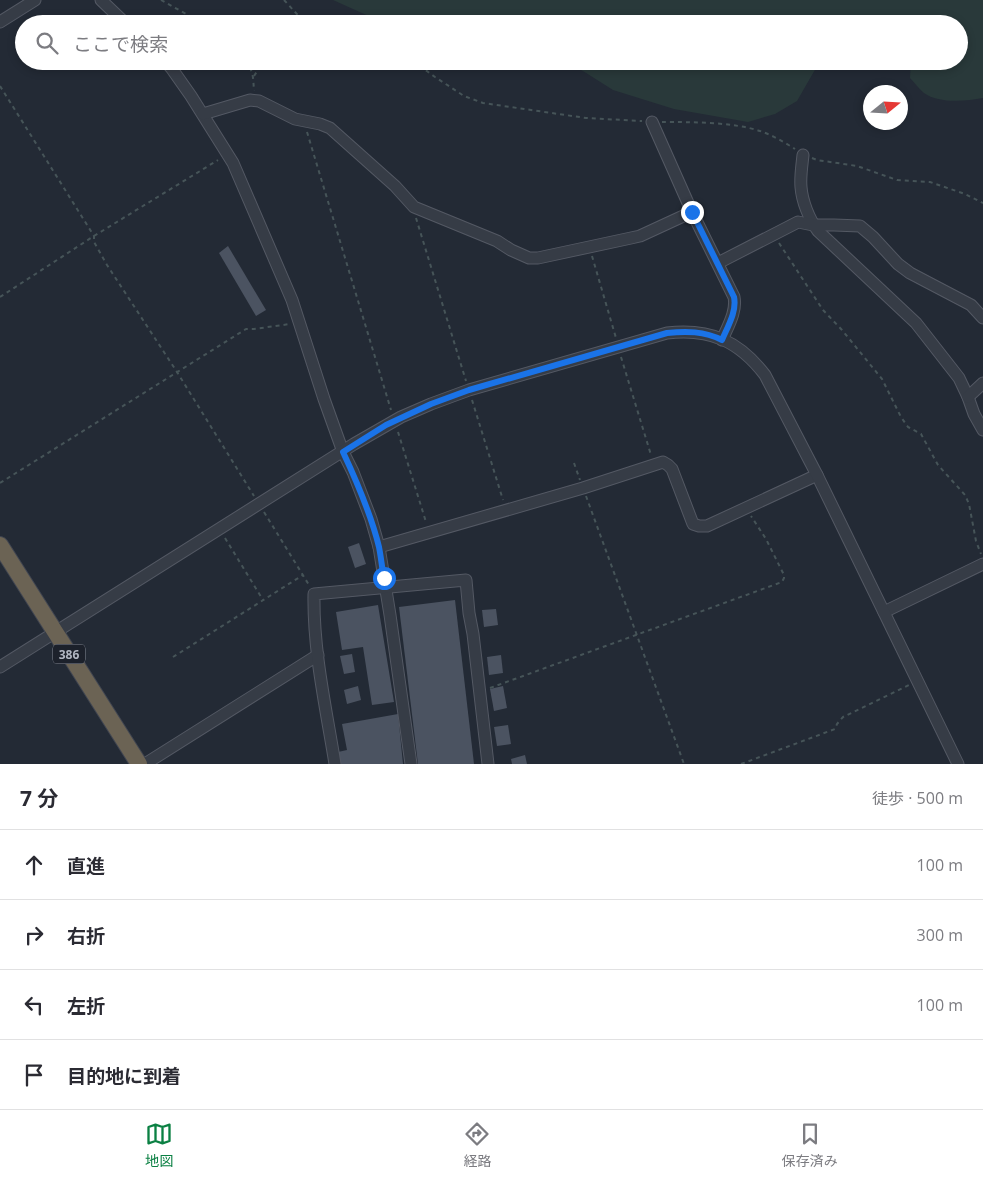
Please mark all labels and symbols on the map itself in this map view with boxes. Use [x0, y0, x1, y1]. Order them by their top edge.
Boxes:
north arrow [863, 85, 908, 130]
route end [681, 201, 704, 224]
route start [373, 567, 396, 590]
road number: 386 [53, 644, 85, 664]

